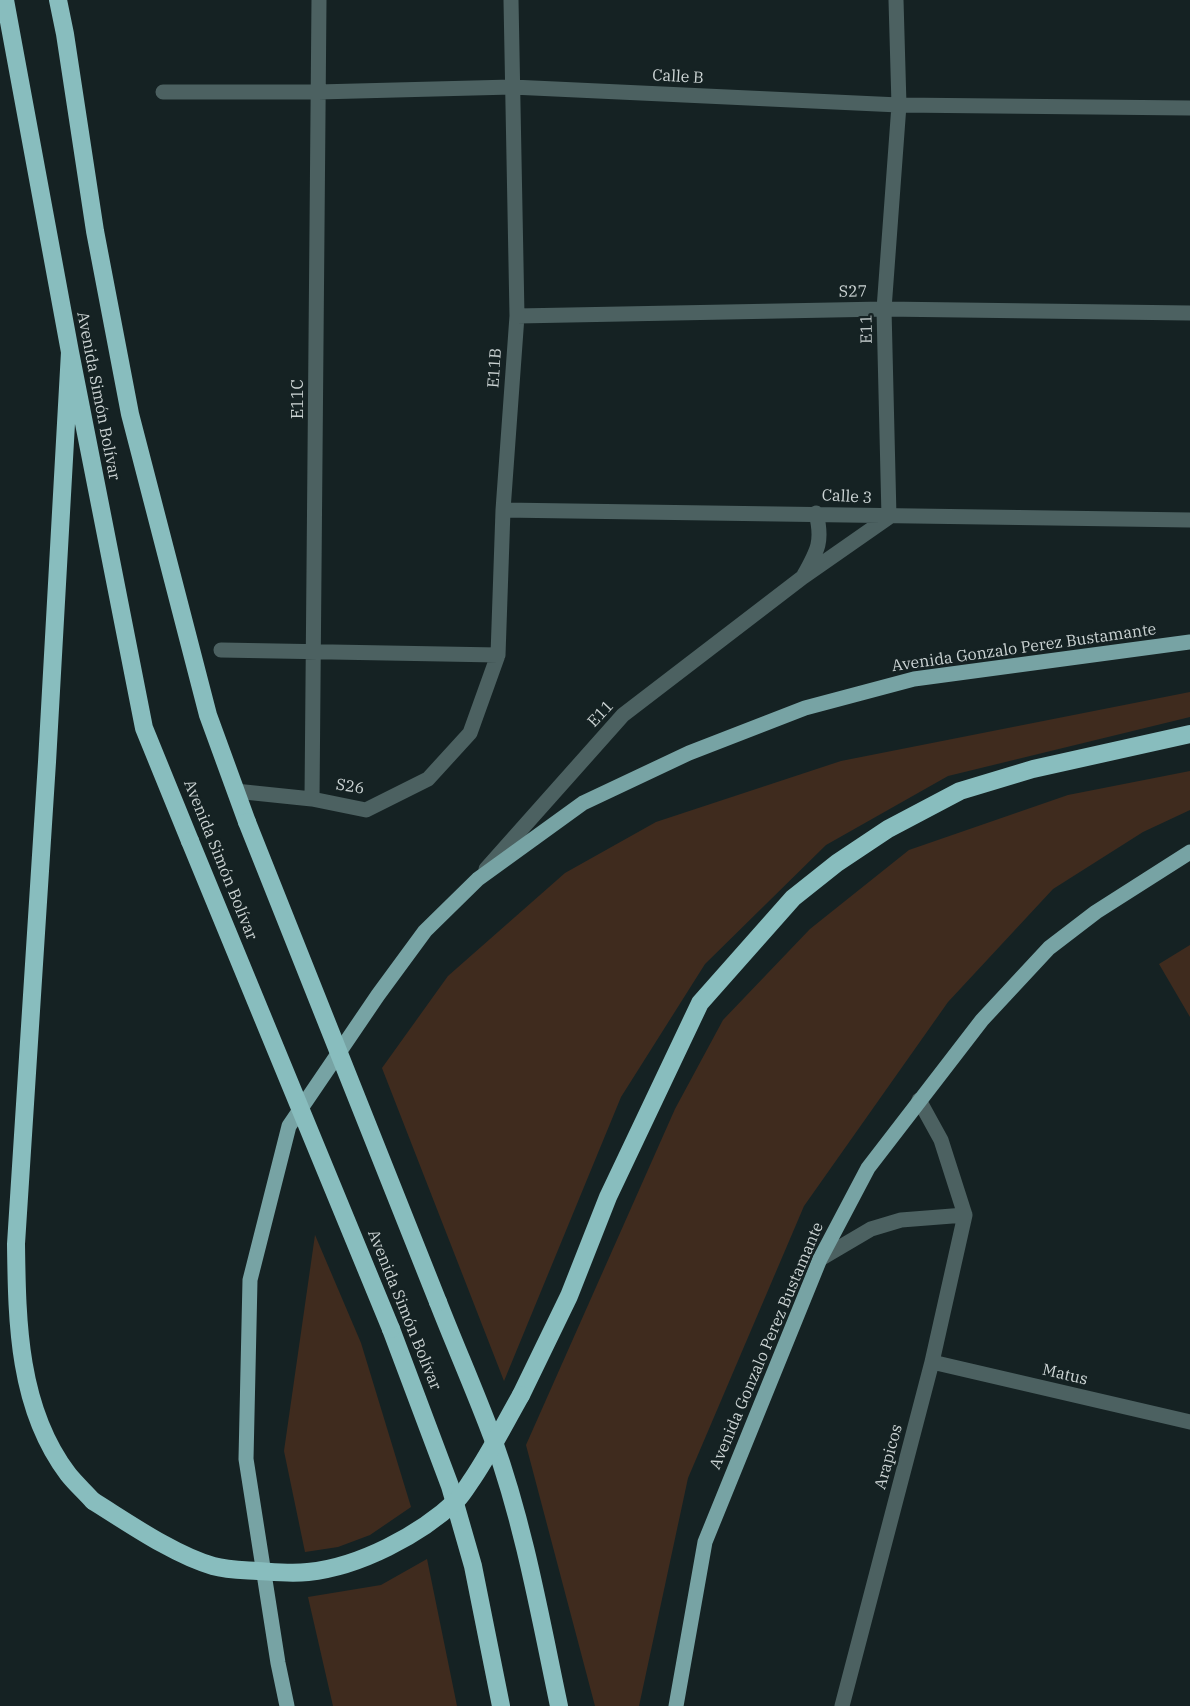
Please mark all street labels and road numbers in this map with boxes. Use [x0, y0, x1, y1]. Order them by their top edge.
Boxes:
street label: Calle B [652, 66, 704, 88]
street label: S27 [839, 282, 867, 302]
street label: Avenida Simón Bolívar [72, 310, 124, 482]
street label: E11 [857, 314, 877, 344]
street label: E11B [484, 347, 506, 389]
street label: E11C [288, 379, 308, 419]
street label: Calle 3 [821, 486, 873, 508]
street label: Avenida Gonzalo Perez Bustamante [891, 620, 1157, 676]
street label: E11 [584, 697, 618, 731]
street label: S26 [334, 775, 366, 799]
street label: Avenida Simón Bolívar [179, 777, 261, 943]
street label: Avenida Gonzalo Perez Bustamante [706, 1219, 828, 1473]
street label: Avenida Simón Bolívar [363, 1227, 445, 1393]
street label: Matus [1040, 1360, 1090, 1390]
street label: Arapicos [871, 1422, 907, 1492]

